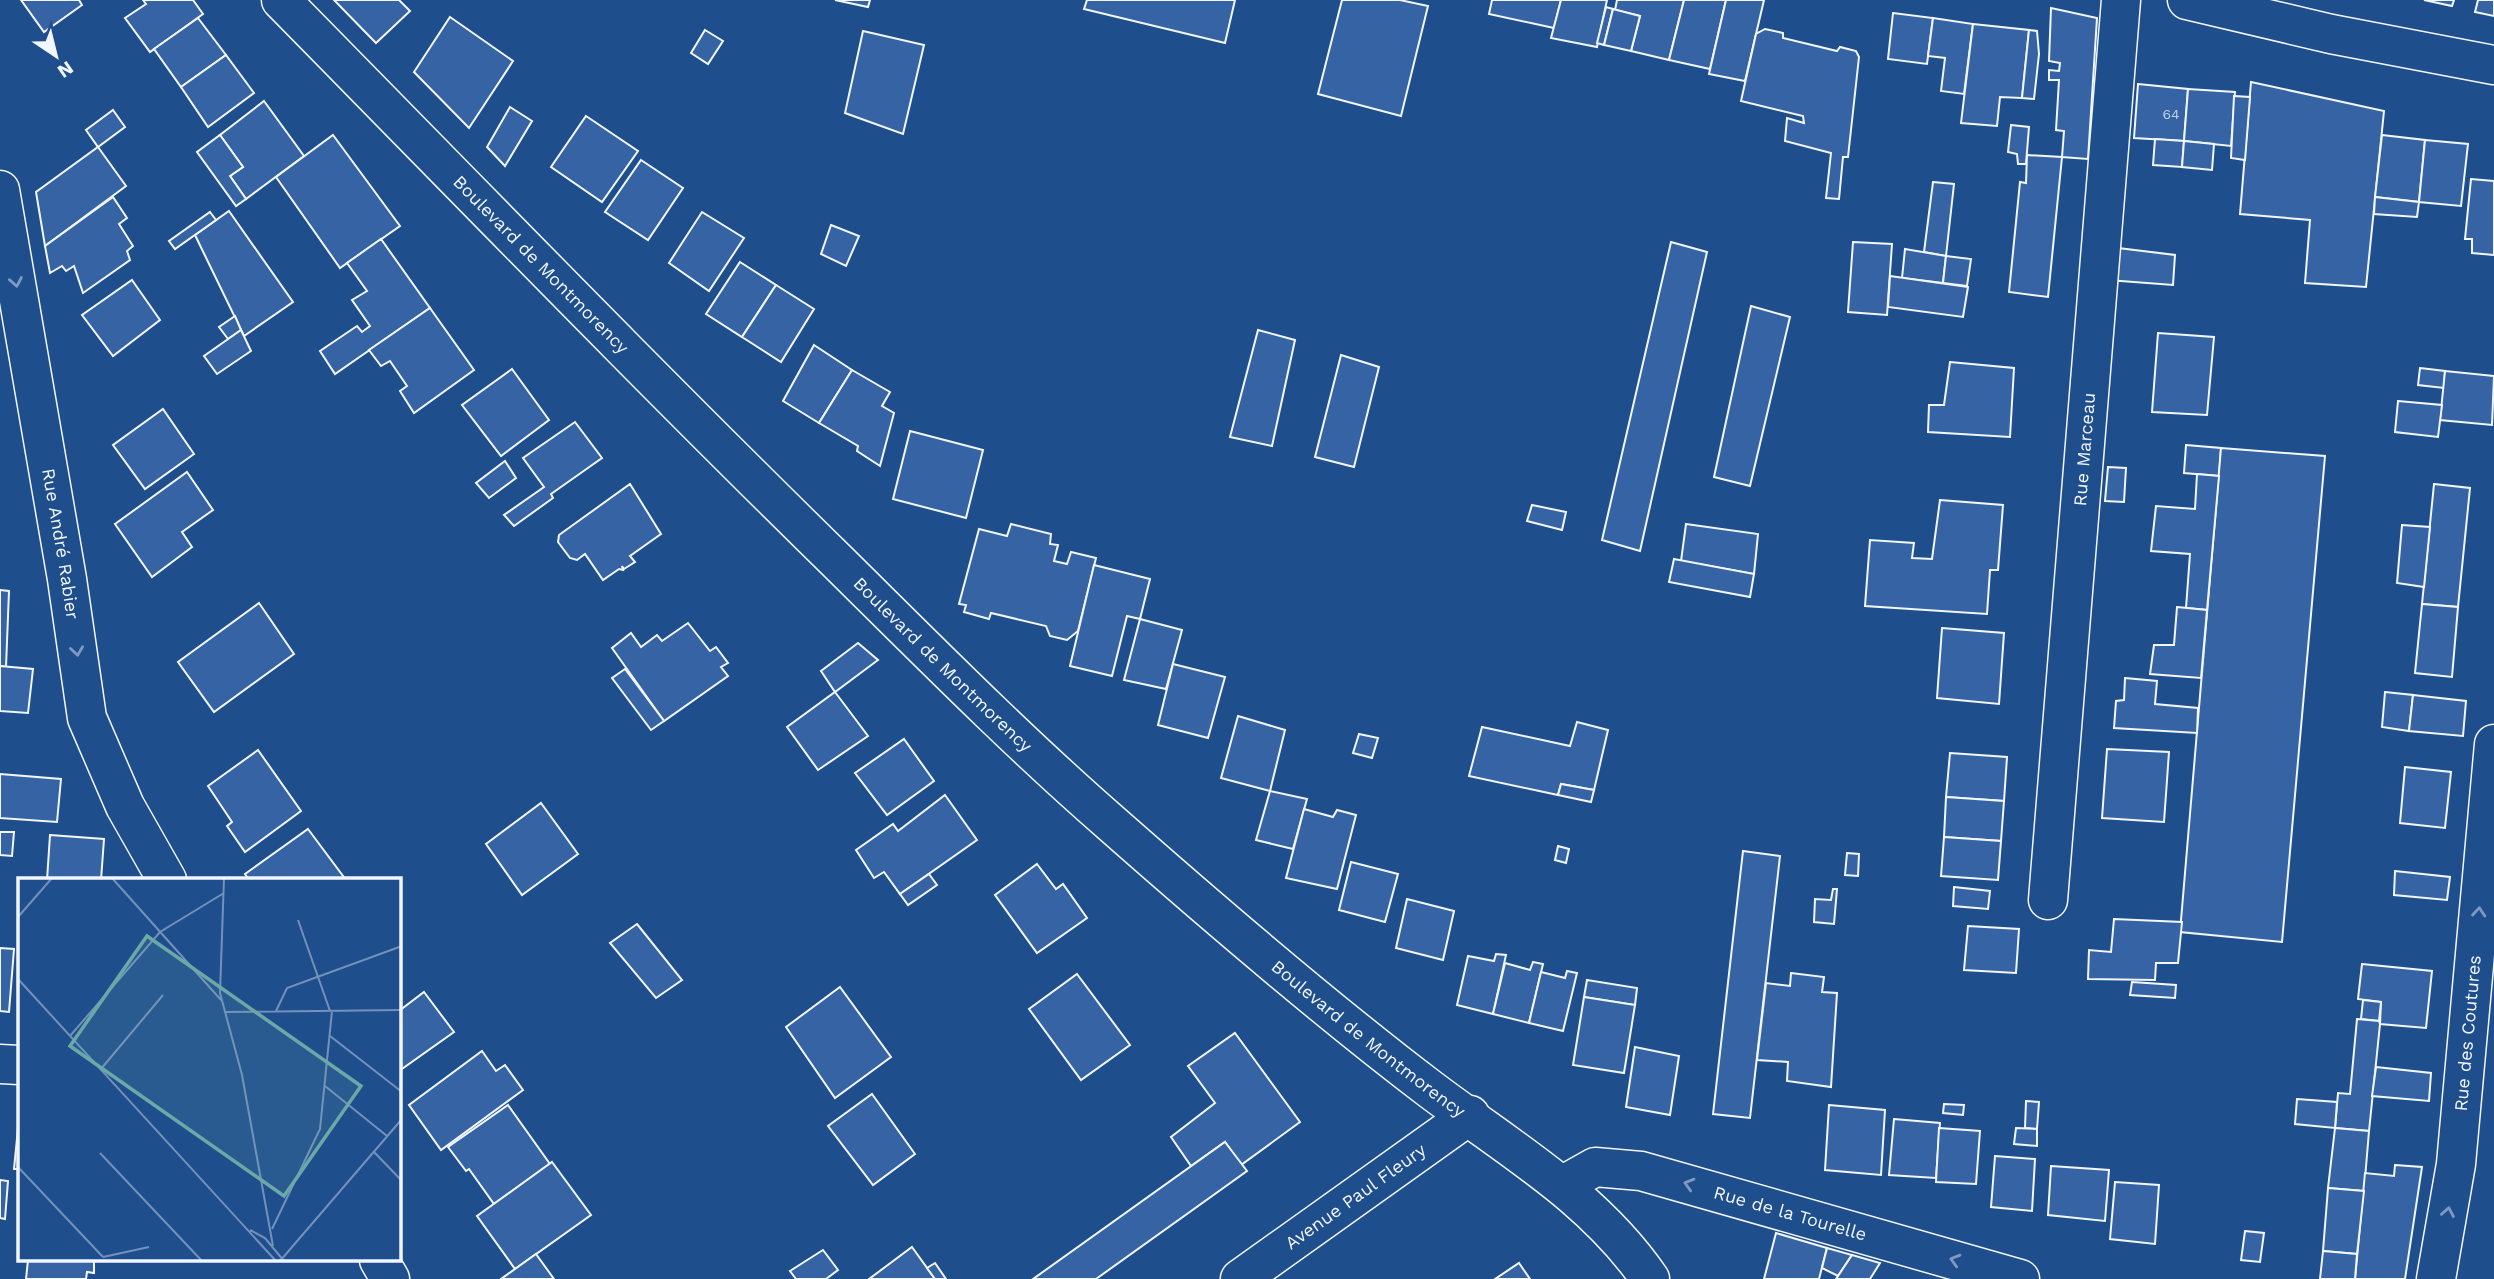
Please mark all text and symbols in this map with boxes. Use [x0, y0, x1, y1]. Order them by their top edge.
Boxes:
north arrow [21, 21, 91, 91]
text: N [53, 56, 78, 83]
house number: 64 [2162, 106, 2180, 122]
street label: Boulevard de Montmorency [449, 171, 634, 358]
one-way arrow [8, 276, 23, 288]
street label: Rue Marceau [2069, 392, 2099, 507]
street label: Rue André Rabier [38, 467, 84, 621]
street label: Boulevard de Montmorency [849, 572, 1037, 757]
one-way arrow [69, 645, 84, 657]
inset map [18, 878, 401, 1262]
one-way arrow [2471, 907, 2486, 918]
street label: Rue des Coutures [2450, 954, 2485, 1112]
street label: Boulevard de Montmorency [1268, 955, 1470, 1122]
street label: Avenue Paul Fleury [1281, 1138, 1430, 1253]
one-way arrow [1683, 1178, 1695, 1193]
street label: Rue de la Tourelle [1712, 1181, 1869, 1245]
one-way arrow [2440, 1206, 2455, 1218]
one-way arrow [1949, 1254, 1961, 1269]

